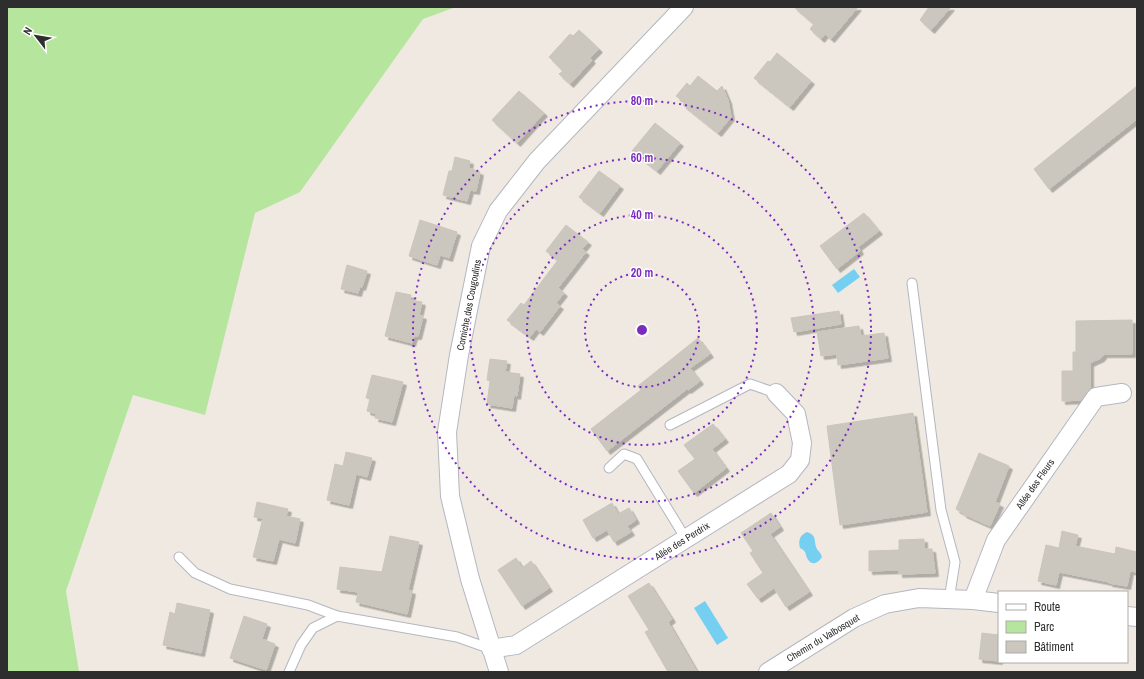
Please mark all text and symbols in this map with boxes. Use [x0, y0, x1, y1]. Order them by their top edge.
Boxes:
north arrow [16, 16, 56, 56]
text: N [20, 24, 35, 37]
text: 80 m [631, 93, 653, 109]
text: 60 m [631, 150, 653, 166]
text: 40 m [631, 207, 653, 223]
street label: Corniche des Cougoulins [454, 258, 484, 352]
text: 20 m [631, 265, 653, 281]
centre of rings [635, 323, 649, 337]
street label: Allée des Fleurs [1012, 456, 1057, 513]
street label: Allée des Perdrix [651, 518, 713, 564]
legend [998, 591, 1128, 663]
text: Route [1034, 599, 1060, 615]
street label: Chemin du Valbosquet [784, 611, 862, 665]
text: Parc [1034, 619, 1054, 635]
text: Bâtiment [1034, 639, 1074, 655]

